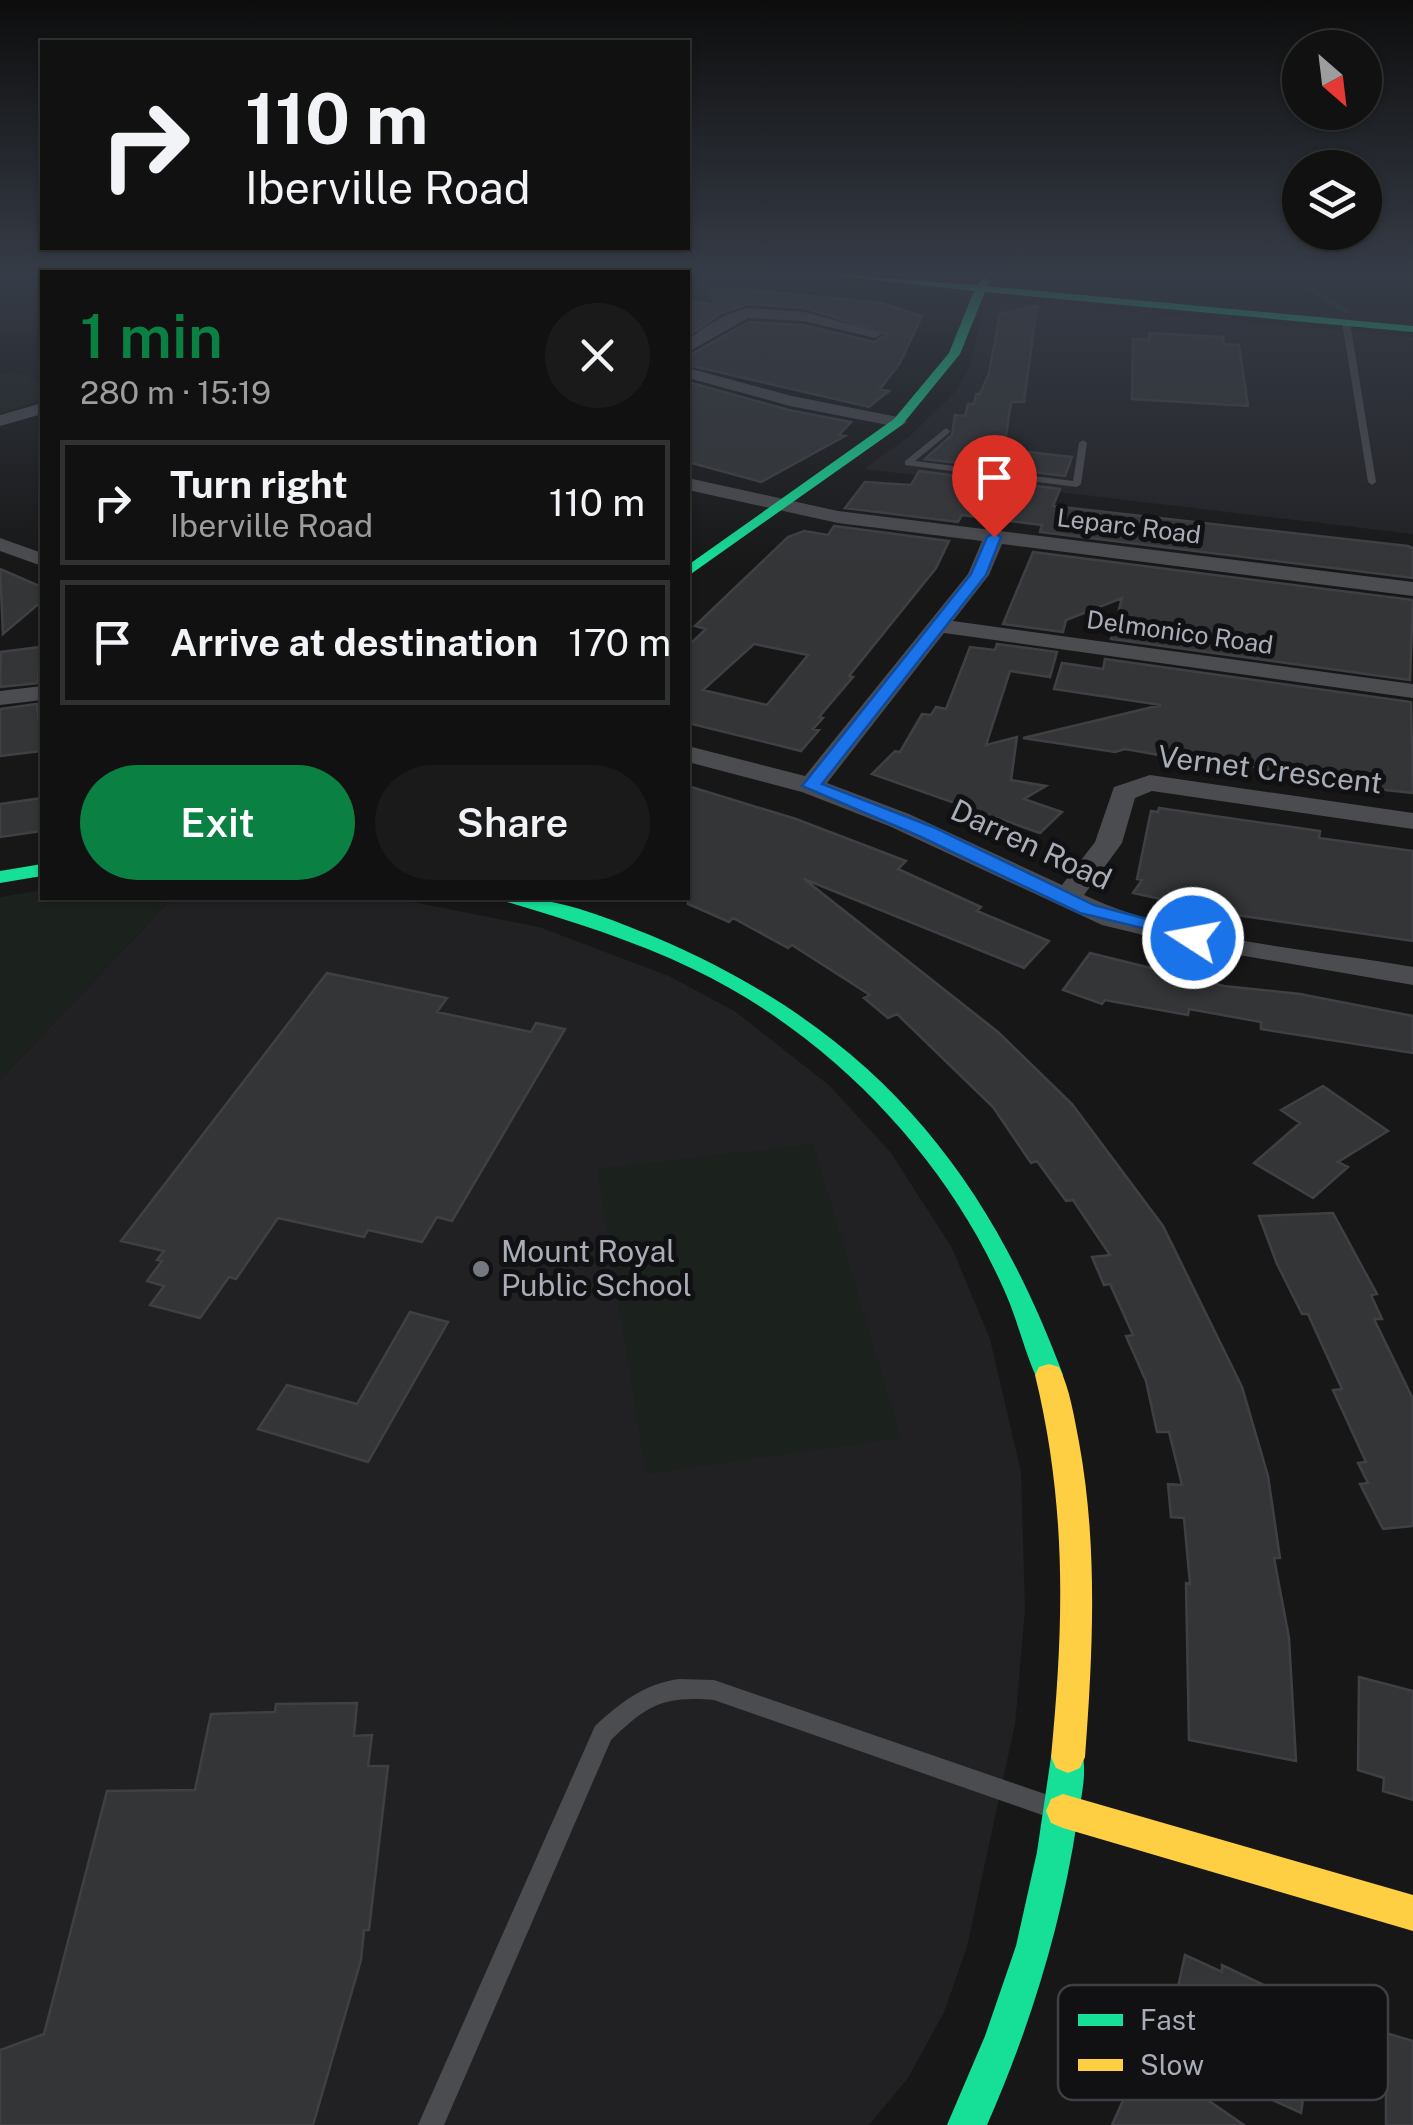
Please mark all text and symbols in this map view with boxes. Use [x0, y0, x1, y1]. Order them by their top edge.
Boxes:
north arrow [1282, 30, 1382, 130]
map controls [1282, 30, 1382, 250]
text: 110 m [245, 77, 429, 160]
icon: right [80, 80, 210, 210]
button: layers [1282, 150, 1382, 250]
text: Iberville Road [245, 161, 531, 214]
text: 1 min [80, 301, 223, 372]
button: close [545, 303, 650, 408]
text: 280 m · 15:19 [80, 374, 271, 411]
pin [952, 435, 1037, 538]
icon: arrive [967, 450, 1022, 505]
text: Turn right [170, 462, 348, 507]
icon: right [85, 475, 140, 530]
text: 110 m [549, 480, 645, 525]
street label: Leparc Road [1055, 502, 1203, 550]
text: Iberville Road [170, 507, 373, 544]
street label: Delmonico Road [1085, 604, 1275, 660]
icon: arrive [85, 615, 140, 670]
text: Arrive at destination [170, 620, 538, 665]
text: 170 m [568, 620, 671, 665]
street label: Vernet Crescent [1156, 737, 1384, 801]
button: Exit [80, 765, 355, 880]
button: Share [375, 765, 650, 880]
street label: Darren Road [945, 791, 1118, 897]
position arrow [1141, 886, 1245, 990]
place label: Mount Royal Public School [501, 1233, 692, 1303]
marker: Mount Royal Public School [470, 1258, 492, 1280]
legend [1058, 1985, 1388, 2100]
text: Fast [1140, 2003, 1196, 2036]
text: Slow [1140, 2048, 1204, 2081]

